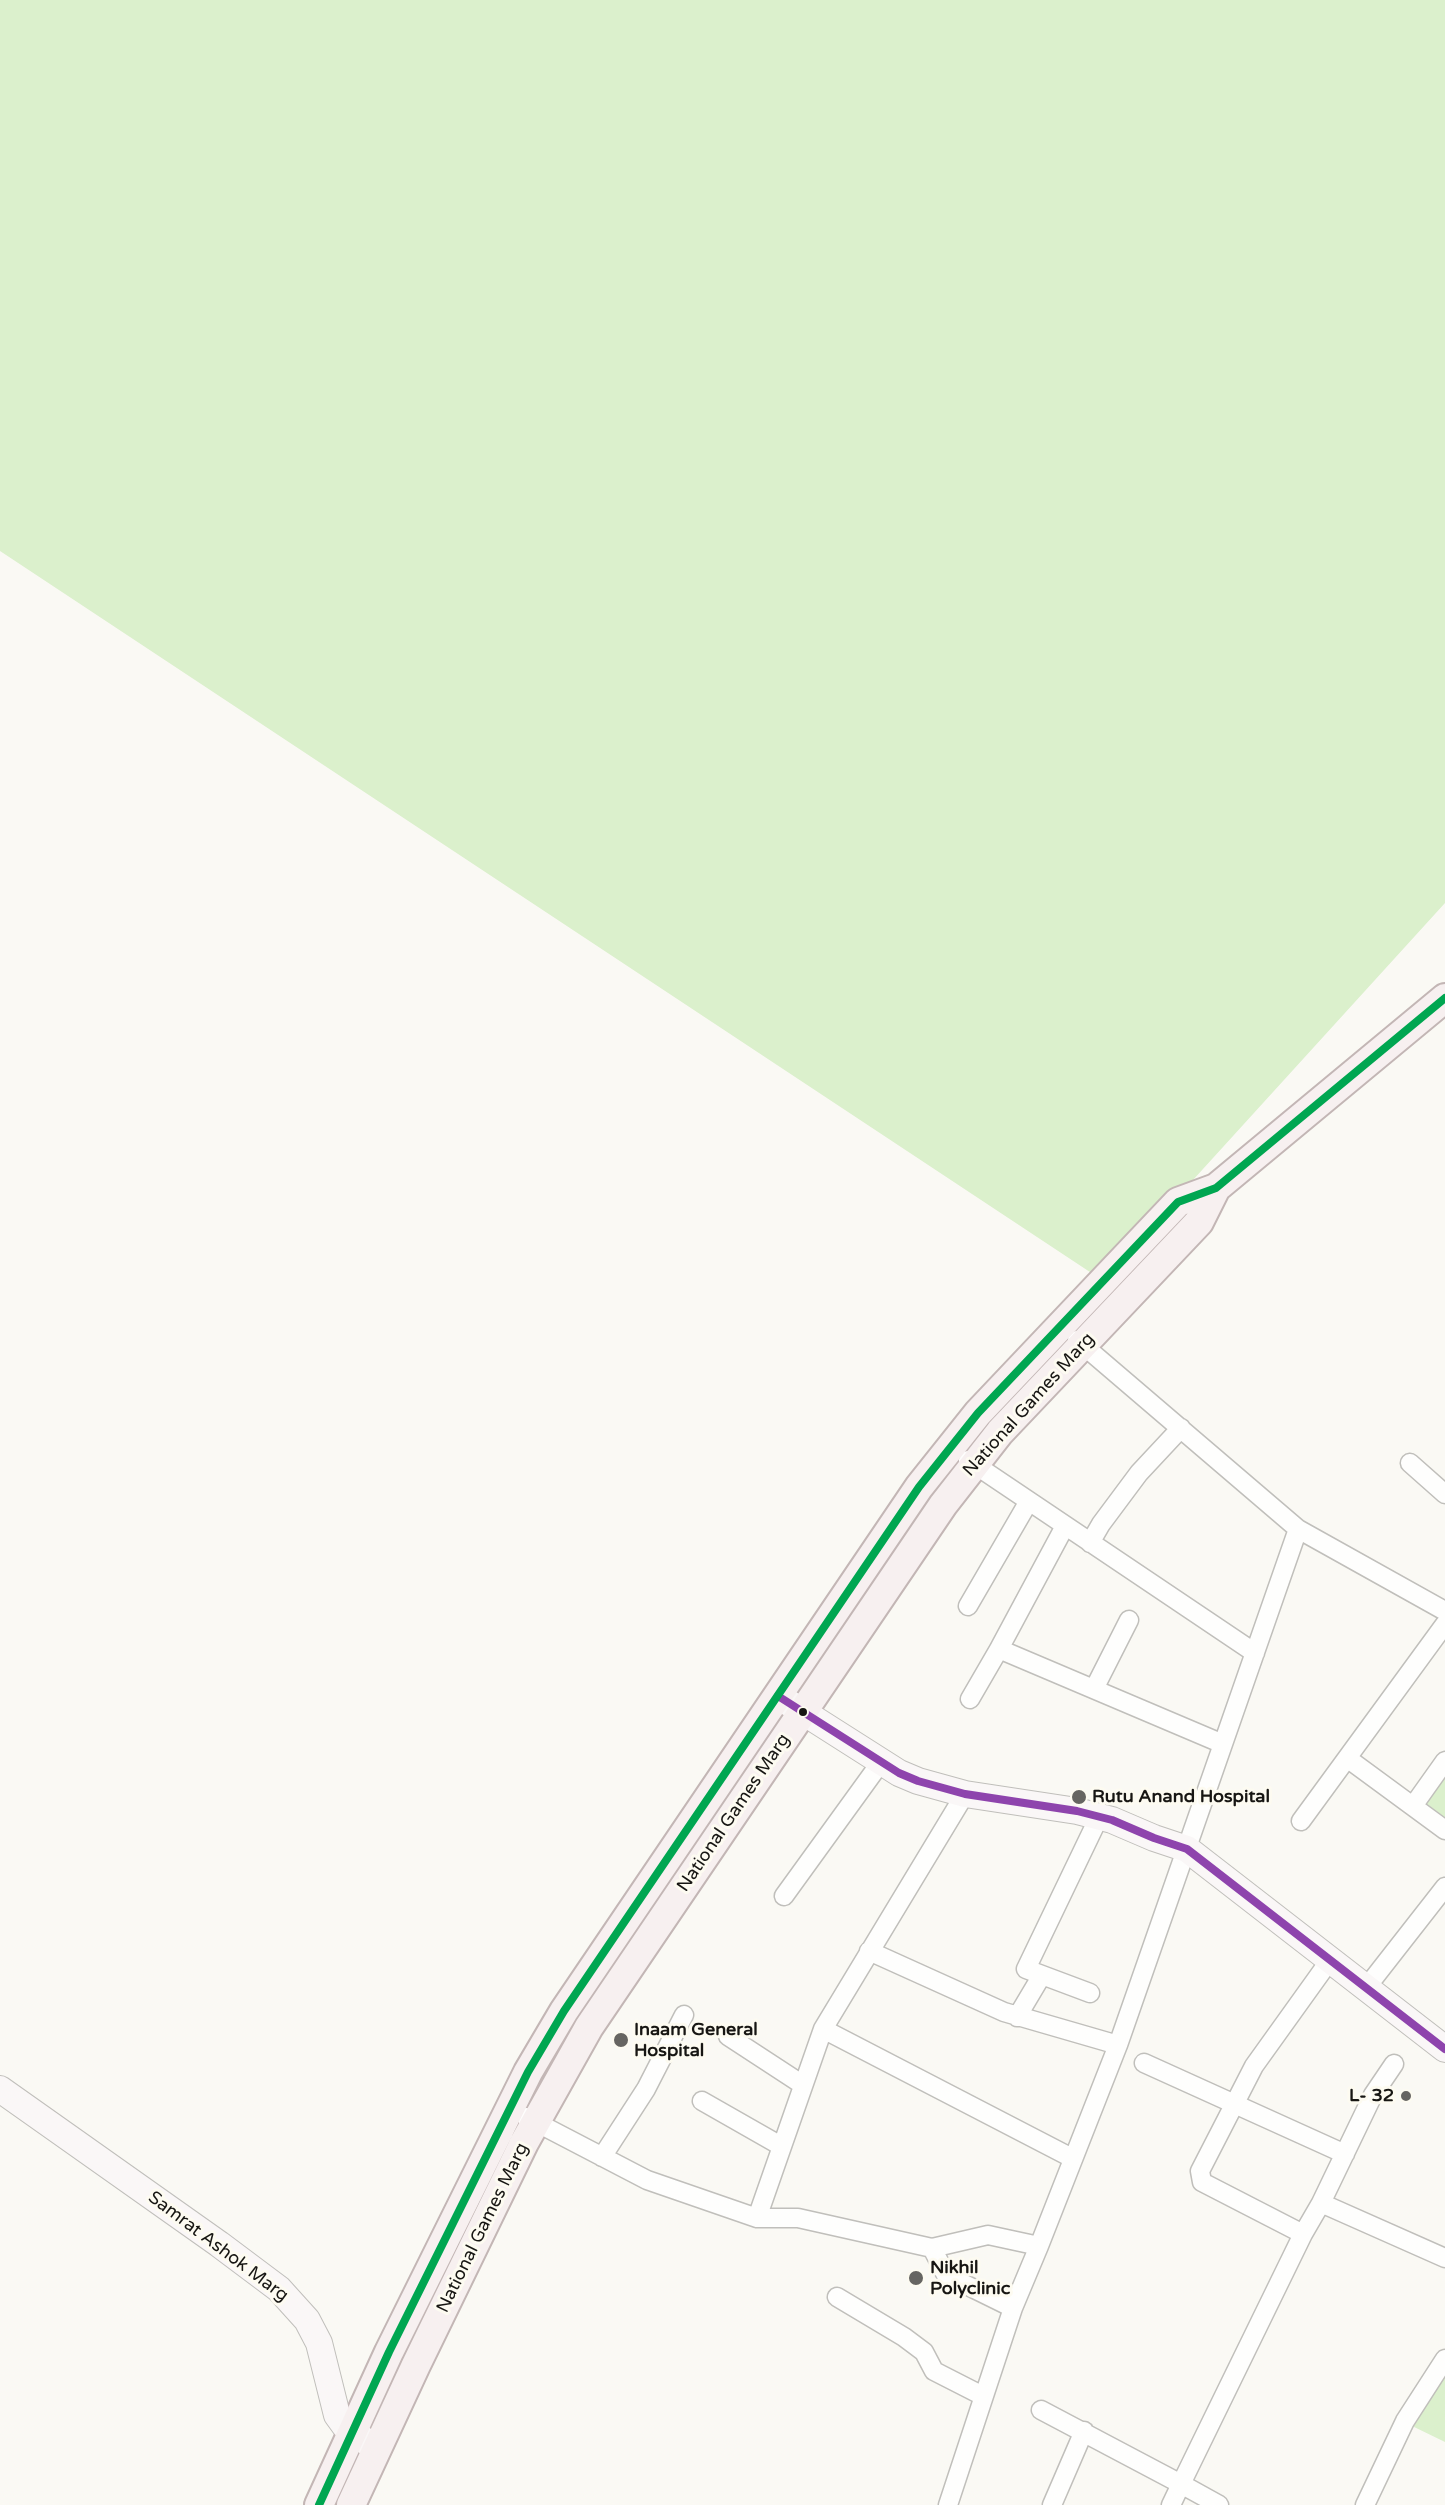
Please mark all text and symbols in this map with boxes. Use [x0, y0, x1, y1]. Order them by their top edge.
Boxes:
street label: National Games Marg [959, 1329, 1099, 1481]
unlabelled marker [797, 1706, 809, 1718]
street label: National Games Marg [673, 1730, 795, 1896]
place label: Rutu Anand Hospital [1092, 1786, 1270, 1808]
marker: Rutu Anand Hospital [1070, 1788, 1088, 1806]
place label: Inaam General Hospital [634, 2019, 758, 2062]
marker: Inaam General Hospital [612, 2031, 630, 2049]
place label: L- 32 [1349, 2085, 1394, 2107]
marker: L- 32 [1399, 2089, 1413, 2103]
street label: National Games Marg [432, 2140, 534, 2316]
street label: Samrat Ashok Marg [144, 2187, 292, 2307]
place label: Nikhil Polyclinic [930, 2257, 1010, 2300]
marker: Nikhil Polyclinic [907, 2269, 925, 2287]

